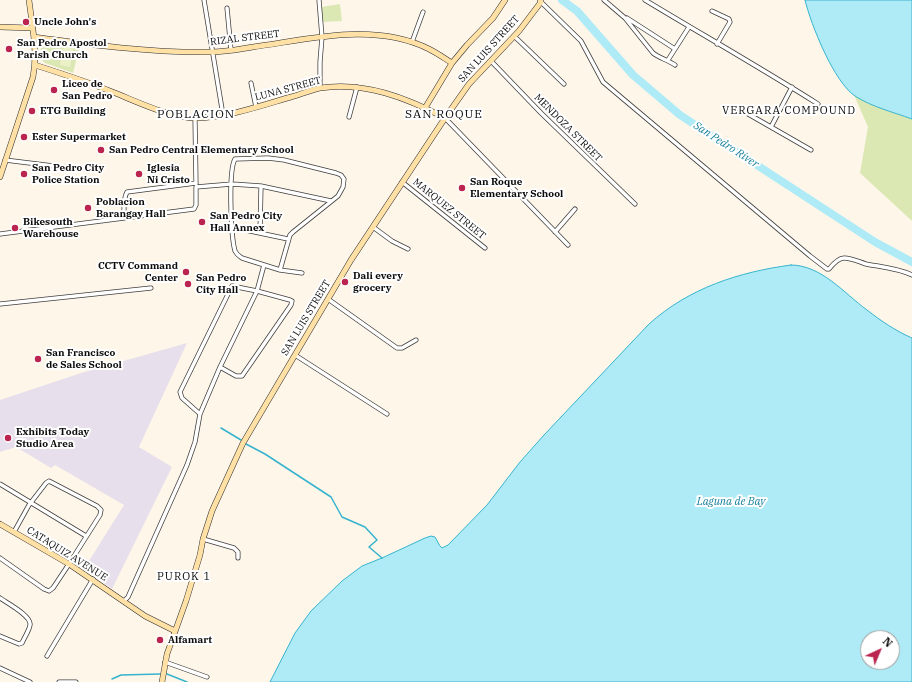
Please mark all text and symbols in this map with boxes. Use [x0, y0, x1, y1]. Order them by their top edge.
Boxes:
street label: SAN LUIS STREET [456, 13, 522, 85]
place label: Uncle John's [34, 16, 96, 28]
marker: Uncle John's [21, 17, 31, 27]
street label: RIZAL STREET [210, 28, 280, 48]
place label: San Pedro Apostol Parish Church [17, 37, 107, 60]
marker: San Pedro Apostol Parish Church [4, 44, 14, 54]
street label: LUNA STREET [254, 74, 322, 104]
place label: Liceo de San Pedro [62, 78, 112, 102]
marker: Liceo de San Pedro [49, 85, 59, 95]
street label: MENDOZA STREET [532, 92, 604, 164]
district label: VERGARA COMPOUND [722, 104, 856, 118]
place label: ETG Building [40, 105, 106, 117]
marker: ETG Building [27, 106, 37, 116]
district label: POBLACION [157, 108, 235, 122]
district label: SAN ROQUE [405, 108, 483, 122]
water label: San Pedro River [691, 119, 761, 171]
place label: Ester Supermarket [32, 131, 126, 143]
marker: Ester Supermarket [19, 132, 29, 142]
place label: San Pedro Central Elementary School [109, 144, 294, 156]
marker: San Pedro Central Elementary School [96, 145, 106, 155]
place label: San Pedro City Police Station [32, 162, 104, 186]
place label: Iglesia Ni Cristo [147, 162, 190, 186]
marker: San Pedro City Police Station [19, 169, 29, 179]
marker: Iglesia Ni Cristo [134, 169, 144, 179]
street label: MARQUEZ STREET [410, 176, 488, 242]
place label: San Roque Elementary School [470, 176, 563, 200]
marker: San Roque Elementary School [457, 183, 467, 193]
place label: Poblacion Barangay Hall [96, 196, 166, 220]
marker: Poblacion Barangay Hall [83, 203, 93, 213]
place label: San Pedro City Hall Annex [210, 210, 282, 234]
place label: Bikesouth Warehouse [23, 216, 79, 240]
marker: San Pedro City Hall Annex [197, 217, 207, 227]
marker: Bikesouth Warehouse [10, 223, 20, 233]
place label: CCTV Command Center [98, 260, 178, 284]
marker: CCTV Command Center [181, 267, 191, 277]
place label: Dali every grocery [353, 270, 403, 294]
place label: San Pedro City Hall [196, 272, 246, 296]
marker: Dali every grocery [340, 277, 350, 287]
street label: SAN LUIS STREET [279, 278, 333, 358]
marker: San Pedro City Hall [183, 279, 193, 289]
place label: San Francisco de Sales School [46, 347, 122, 370]
marker: San Francisco de Sales School [33, 354, 43, 364]
place label: Exhibits Today Studio Area [16, 426, 89, 450]
marker: Exhibits Today Studio Area [3, 433, 13, 443]
water label: Laguna de Bay [697, 495, 765, 509]
street label: CATAQUIZ AVENUE [24, 524, 110, 584]
district label: PUROK 1 [157, 570, 211, 584]
north arrow [860, 630, 900, 670]
place label: Alfamart [168, 634, 212, 646]
text: N [880, 634, 896, 650]
marker: Alfamart [155, 635, 165, 645]

